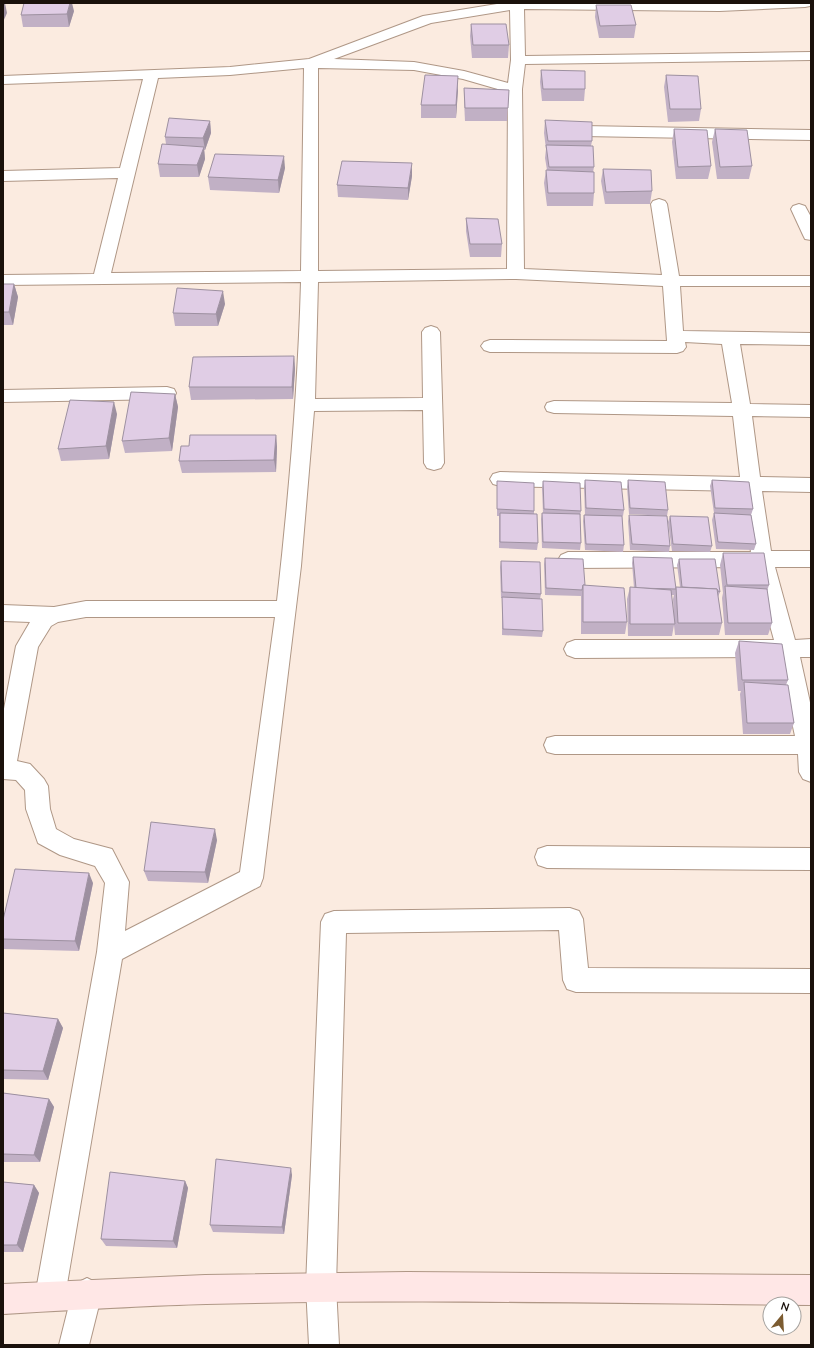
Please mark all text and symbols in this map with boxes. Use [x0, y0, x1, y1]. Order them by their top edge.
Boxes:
north arrow [762, 1296, 802, 1336]
text: N [779, 1299, 791, 1315]

